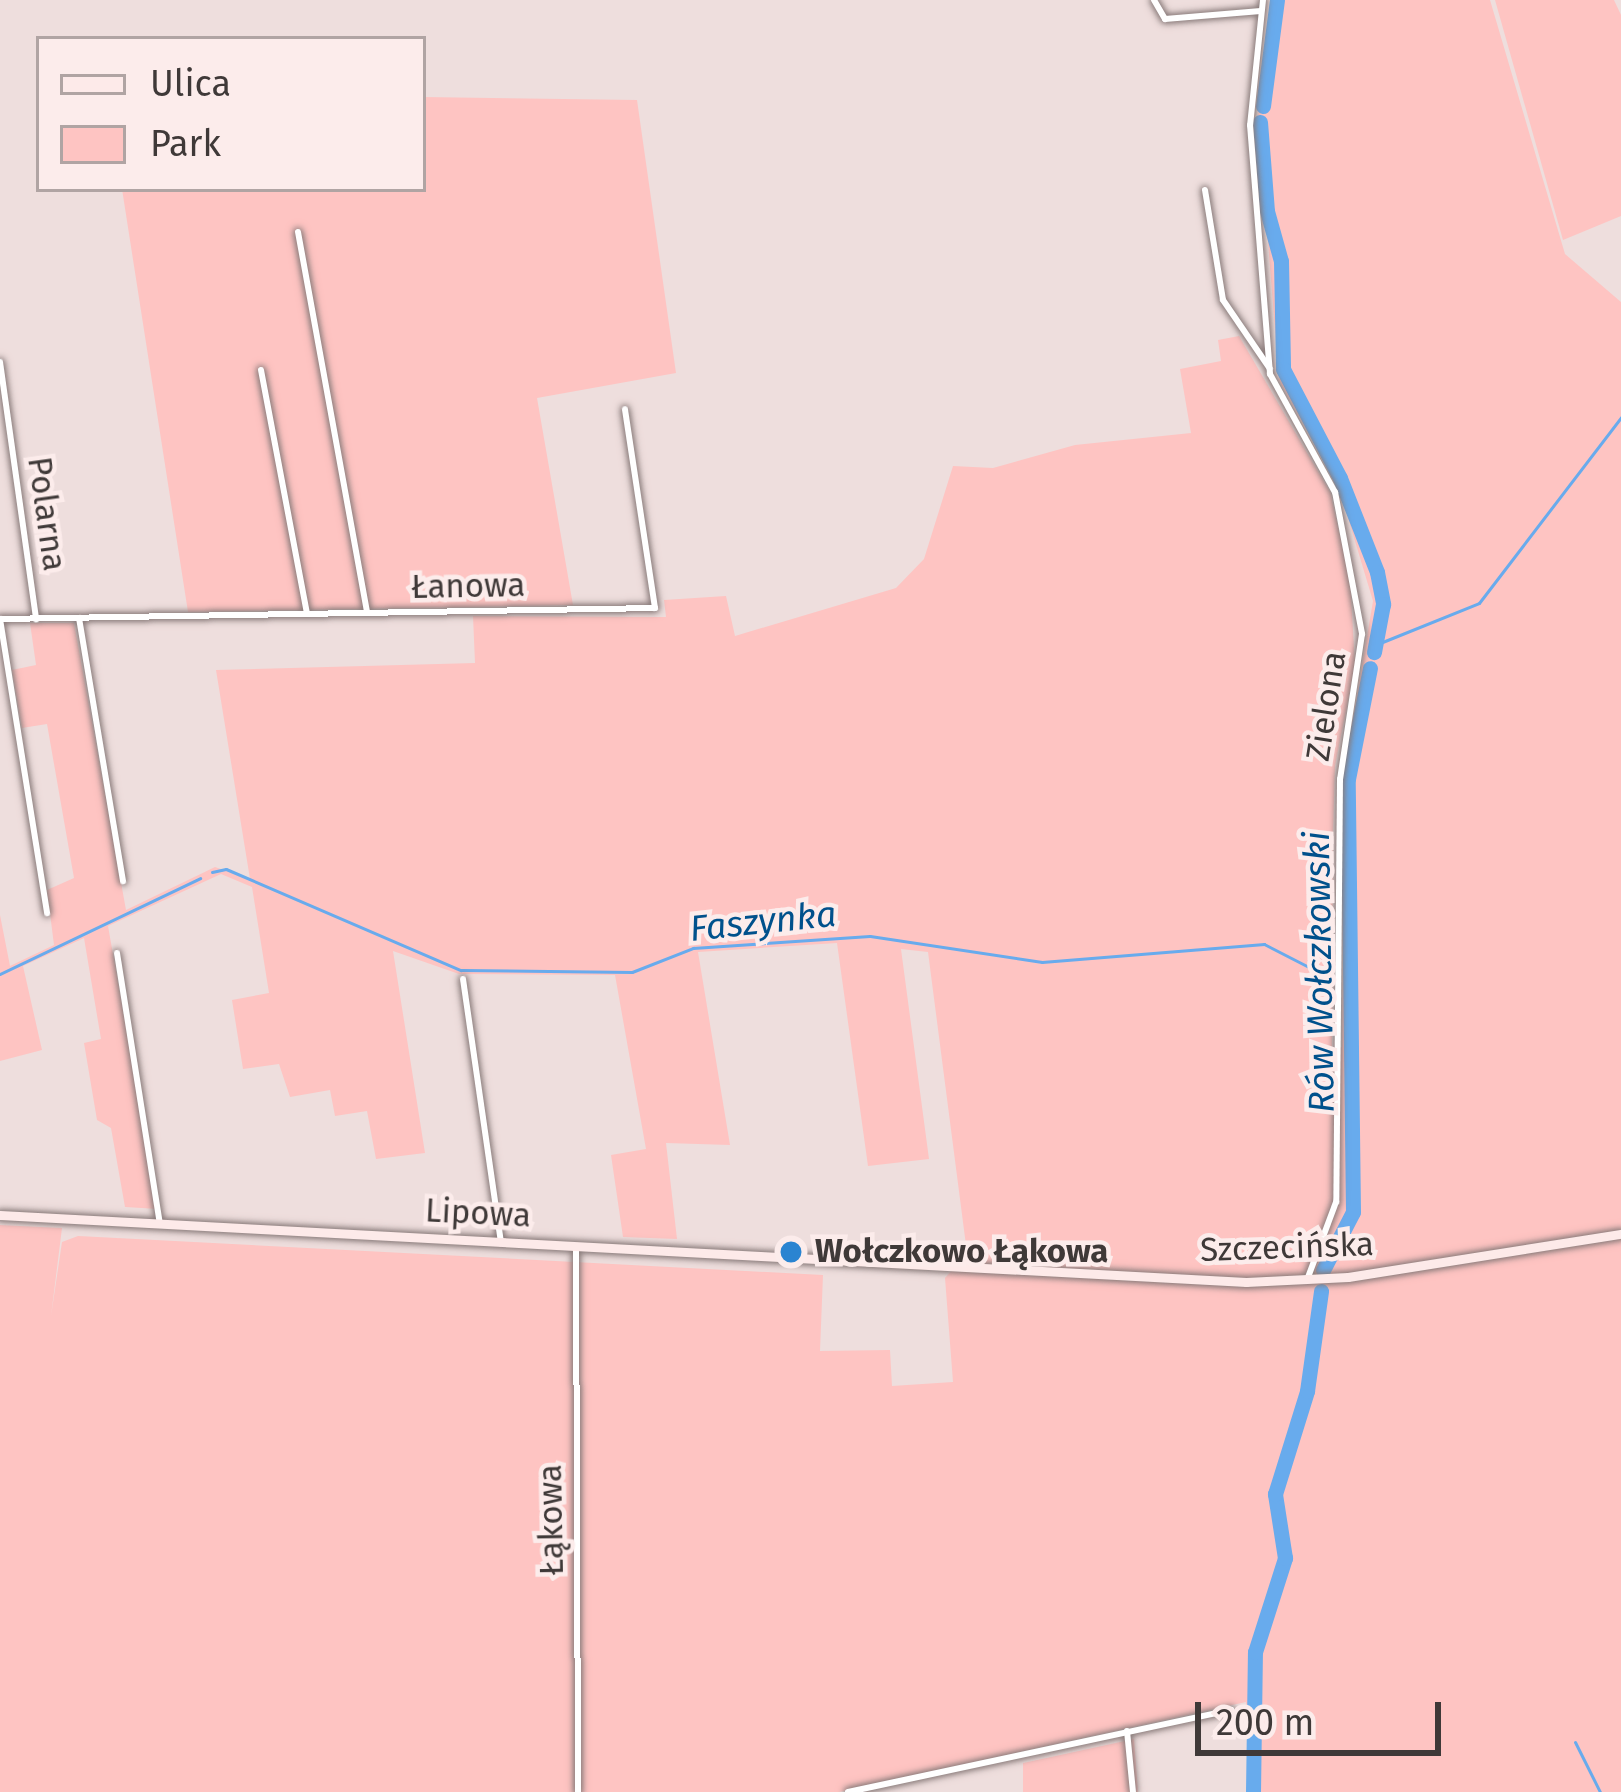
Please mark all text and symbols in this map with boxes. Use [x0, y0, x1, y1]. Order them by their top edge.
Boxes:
legend [36, 36, 426, 192]
text: Ulica [150, 62, 231, 106]
text: Park [150, 122, 221, 166]
street label: Polarna [18, 454, 74, 574]
street label: Łanowa [410, 566, 526, 608]
street label: Zielona [1299, 648, 1355, 764]
water label: Rów Wołczkowski [1296, 831, 1344, 1113]
water label: Faszynka [688, 893, 838, 951]
street label: Lipowa [424, 1191, 532, 1237]
street label: Szczecińska [1199, 1225, 1375, 1271]
place label: Wołczkowo Łąkowa [815, 1232, 1108, 1272]
marker: Wołczkowo Łąkowa [778, 1239, 804, 1265]
street label: Łąkowa [531, 1464, 573, 1576]
scale bar [1201, 1678, 1447, 1752]
text: 200 m [1216, 1701, 1314, 1745]

